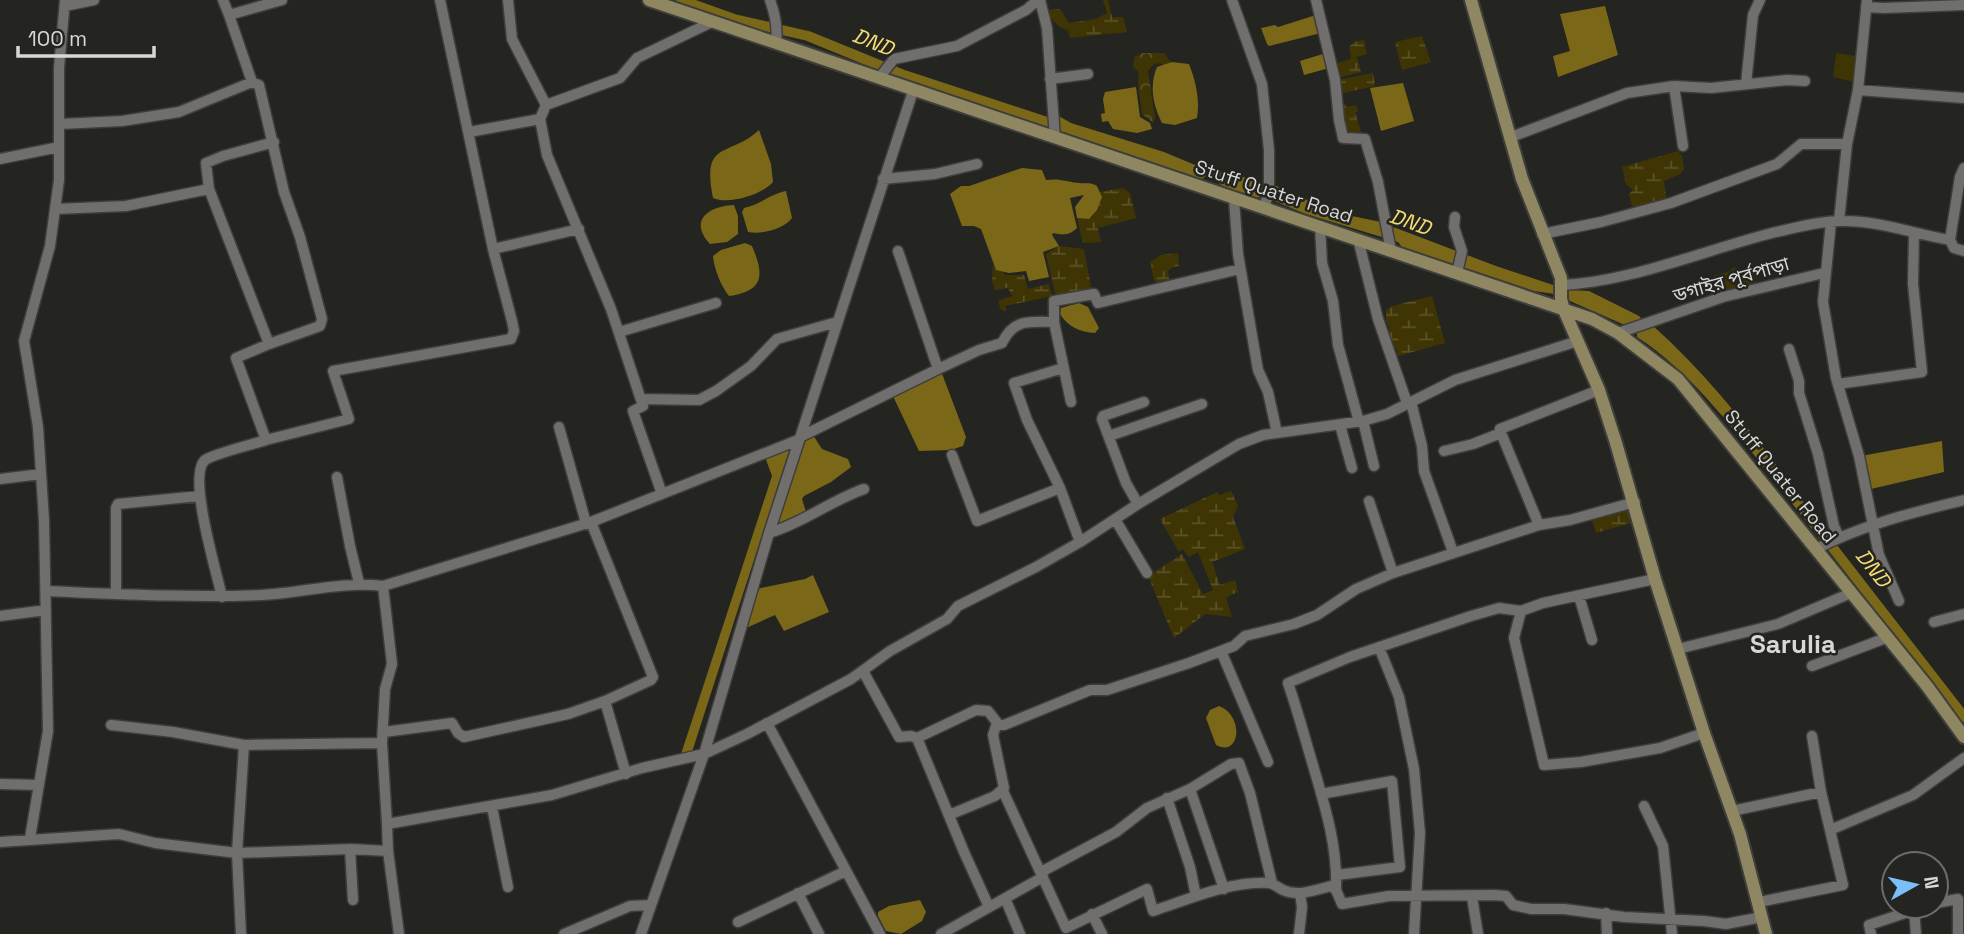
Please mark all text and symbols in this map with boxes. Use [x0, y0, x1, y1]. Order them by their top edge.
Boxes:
scale bar [18, 14, 154, 58]
water label: DND [849, 21, 900, 63]
text: 100 m [28, 25, 87, 52]
street label: Stuff Quater Road [1192, 154, 1356, 229]
water label: DND [1386, 202, 1436, 242]
street label: ডগাইর পূর্বপাড়া [1669, 251, 1793, 308]
street label: Stuff Quater Road [1719, 405, 1842, 548]
water label: DND [1850, 543, 1898, 594]
district label: Sarulia [1750, 627, 1836, 661]
north arrow [1880, 850, 1950, 920]
text: N [1918, 875, 1945, 891]

